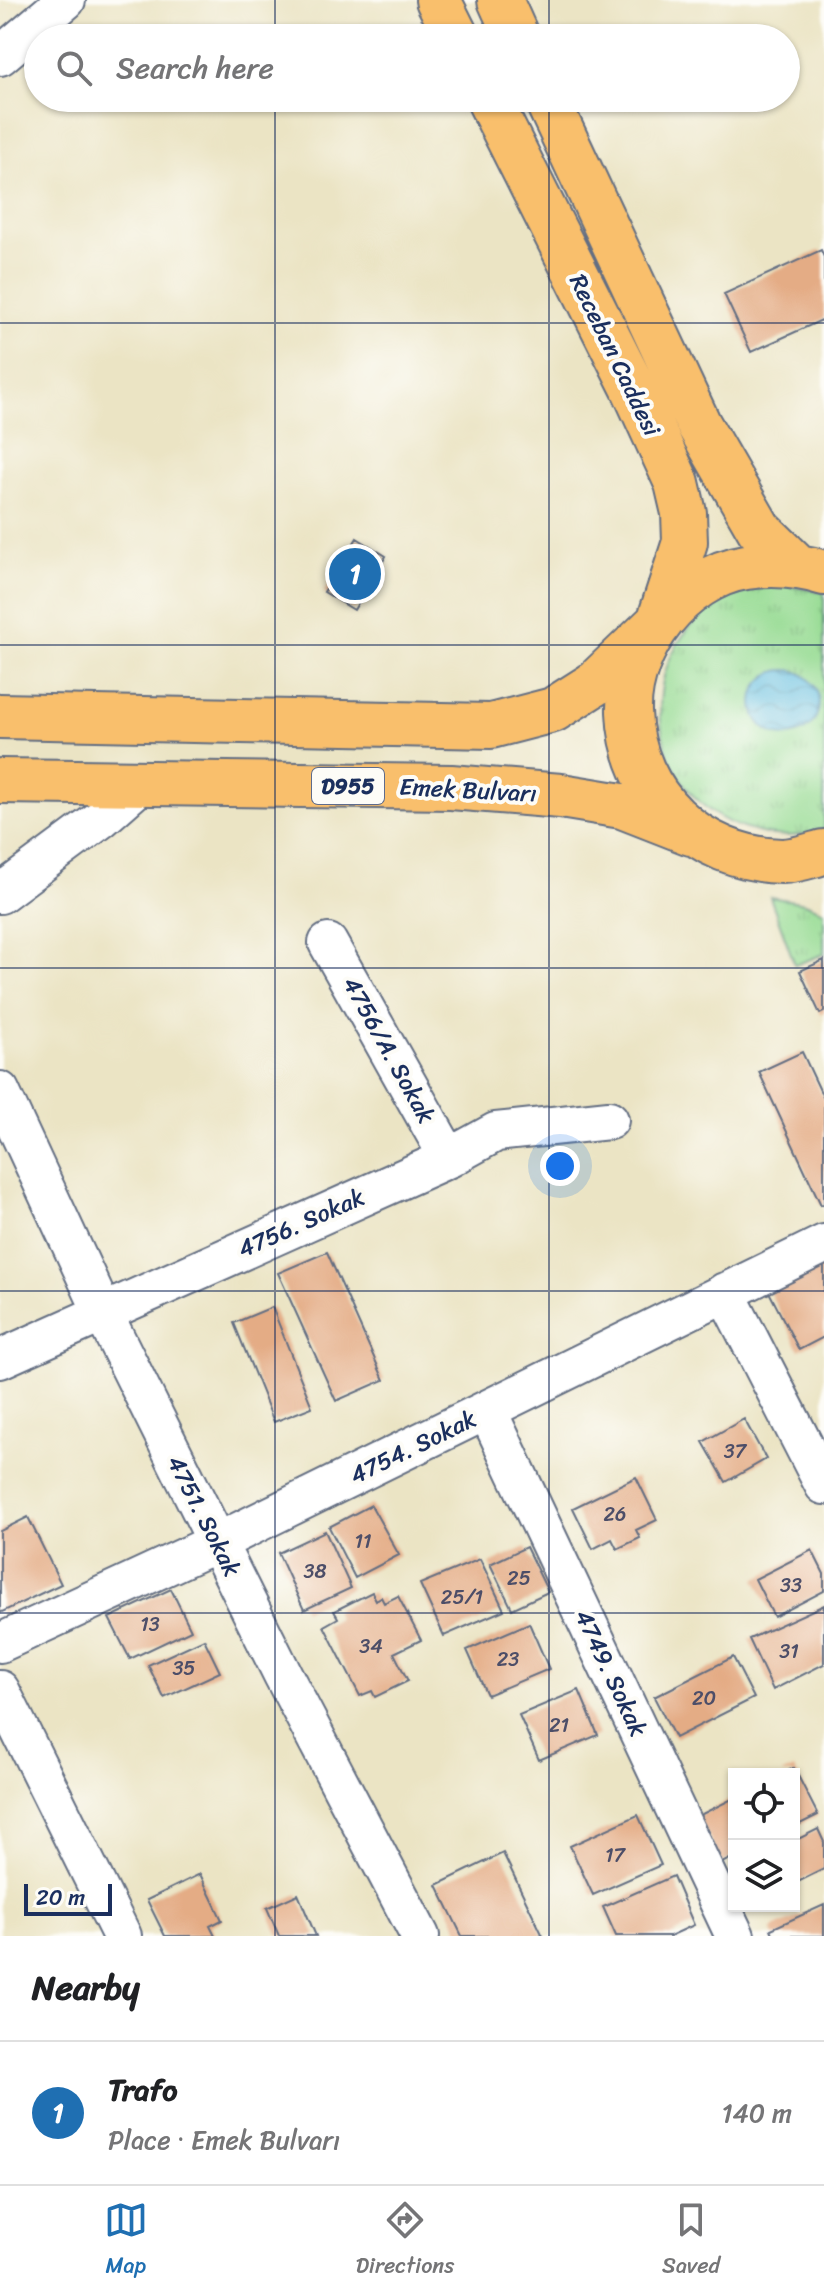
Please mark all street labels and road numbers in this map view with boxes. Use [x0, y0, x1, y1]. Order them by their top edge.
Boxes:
street label: Receban Caddesi [557, 266, 673, 444]
street label: Emek Bulvarı [398, 765, 538, 815]
road number: D955 [312, 768, 384, 804]
street label: 4756/A. Sokak [331, 969, 447, 1132]
street label: 4756. Sokak [231, 1176, 372, 1270]
street label: 4754. Sokak [342, 1398, 484, 1496]
street label: 4751. Sokak [155, 1448, 253, 1585]
street label: 4749. Sokak [563, 1602, 659, 1744]

